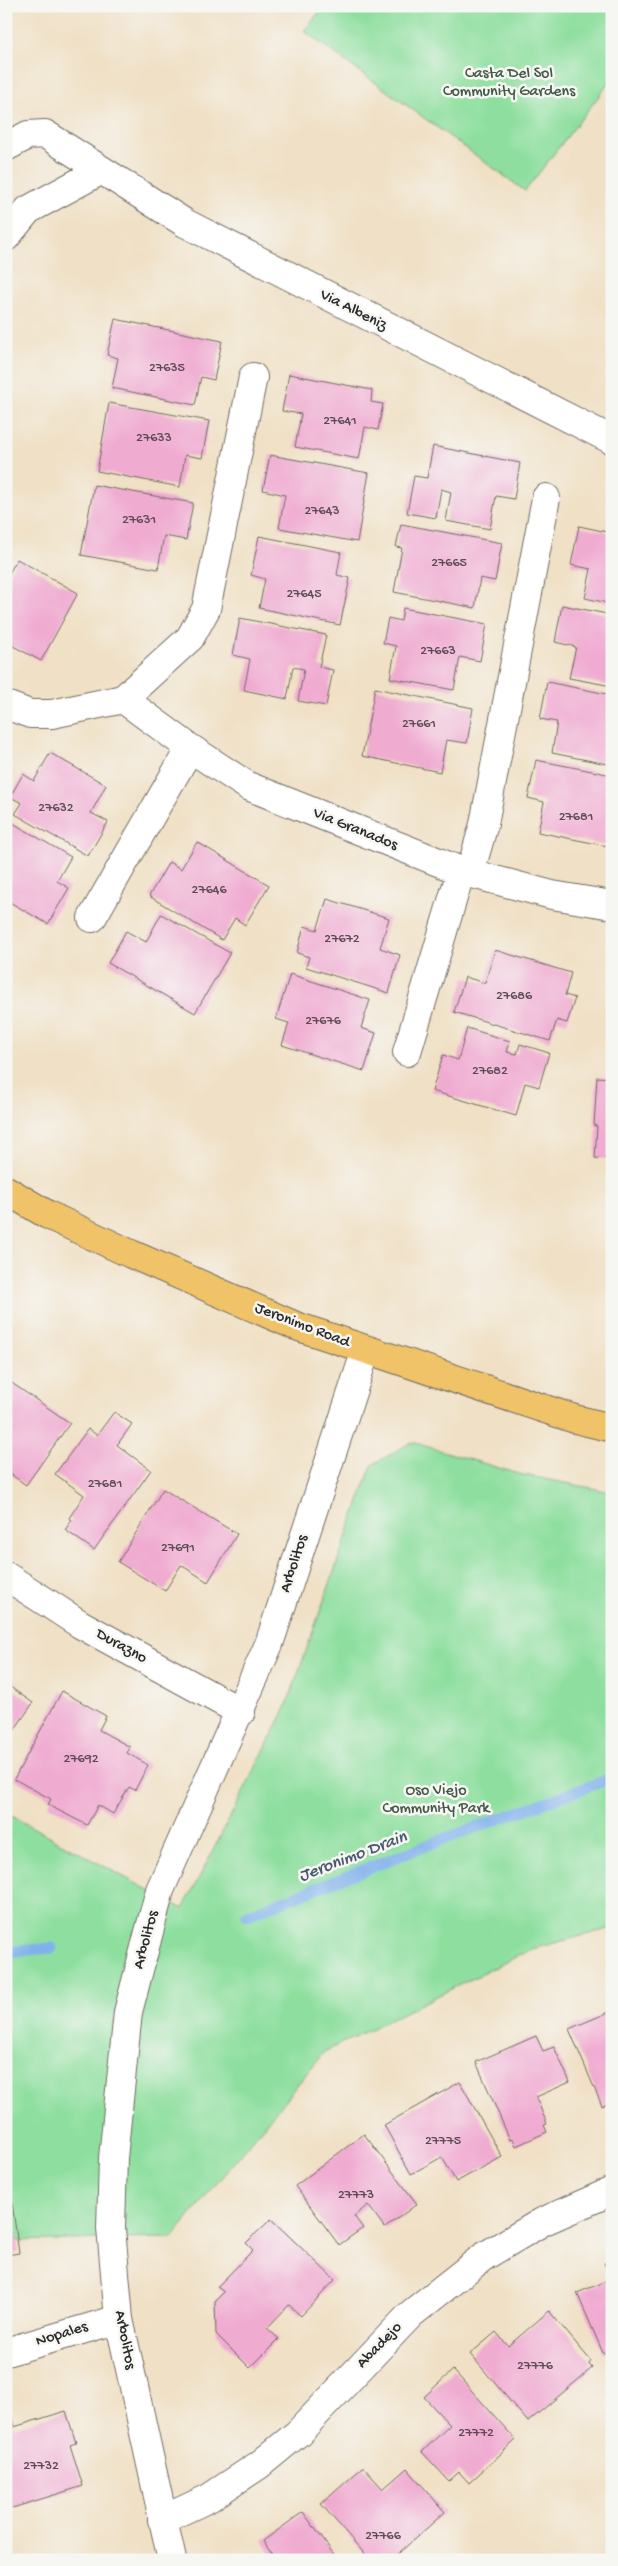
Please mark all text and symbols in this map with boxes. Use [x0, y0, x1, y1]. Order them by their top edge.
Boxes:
park label: Casta Del Sol Community Gardens [443, 65, 576, 102]
street label: Via Albeniz [315, 286, 391, 336]
house number: 27635 [149, 360, 185, 377]
house number: 27641 [323, 413, 357, 430]
house number: 27633 [136, 430, 172, 447]
house number: 27643 [304, 503, 340, 520]
house number: 27631 [122, 512, 156, 529]
house number: 27665 [431, 555, 467, 572]
house number: 27645 [286, 586, 322, 603]
house number: 27663 [420, 643, 456, 660]
house number: 27661 [402, 716, 436, 733]
house number: 27632 [38, 800, 74, 817]
street label: Via Granados [309, 804, 401, 856]
house number: 27681 [559, 809, 593, 826]
house number: 27646 [192, 882, 227, 899]
house number: 27672 [324, 931, 360, 948]
house number: 27686 [496, 988, 533, 1005]
house number: 27676 [305, 1013, 342, 1030]
house number: 27682 [472, 1063, 508, 1080]
street label: Jeronimo Road [252, 1299, 354, 1353]
house number: 27681 [88, 1476, 122, 1493]
street label: Arbolitos [277, 1532, 314, 1595]
house number: 27691 [161, 1540, 195, 1557]
street label: Durazno [91, 1625, 150, 1669]
house number: 27692 [63, 1751, 99, 1768]
park label: Oso Viejo Community Park [383, 1782, 491, 1819]
water label: Jeronimo Drain [296, 1827, 410, 1887]
street label: Arbolitos [130, 1908, 164, 1971]
house number: 27775 [425, 2133, 461, 2150]
house number: 27773 [338, 2187, 374, 2204]
street label: Arbolitos [109, 2309, 139, 2372]
street label: Nopales [34, 2318, 91, 2352]
street label: Abadejo [353, 2319, 407, 2373]
house number: 27776 [517, 2358, 554, 2375]
house number: 27772 [458, 2425, 494, 2442]
house number: 27732 [23, 2458, 59, 2475]
house number: 27766 [365, 2528, 402, 2545]

